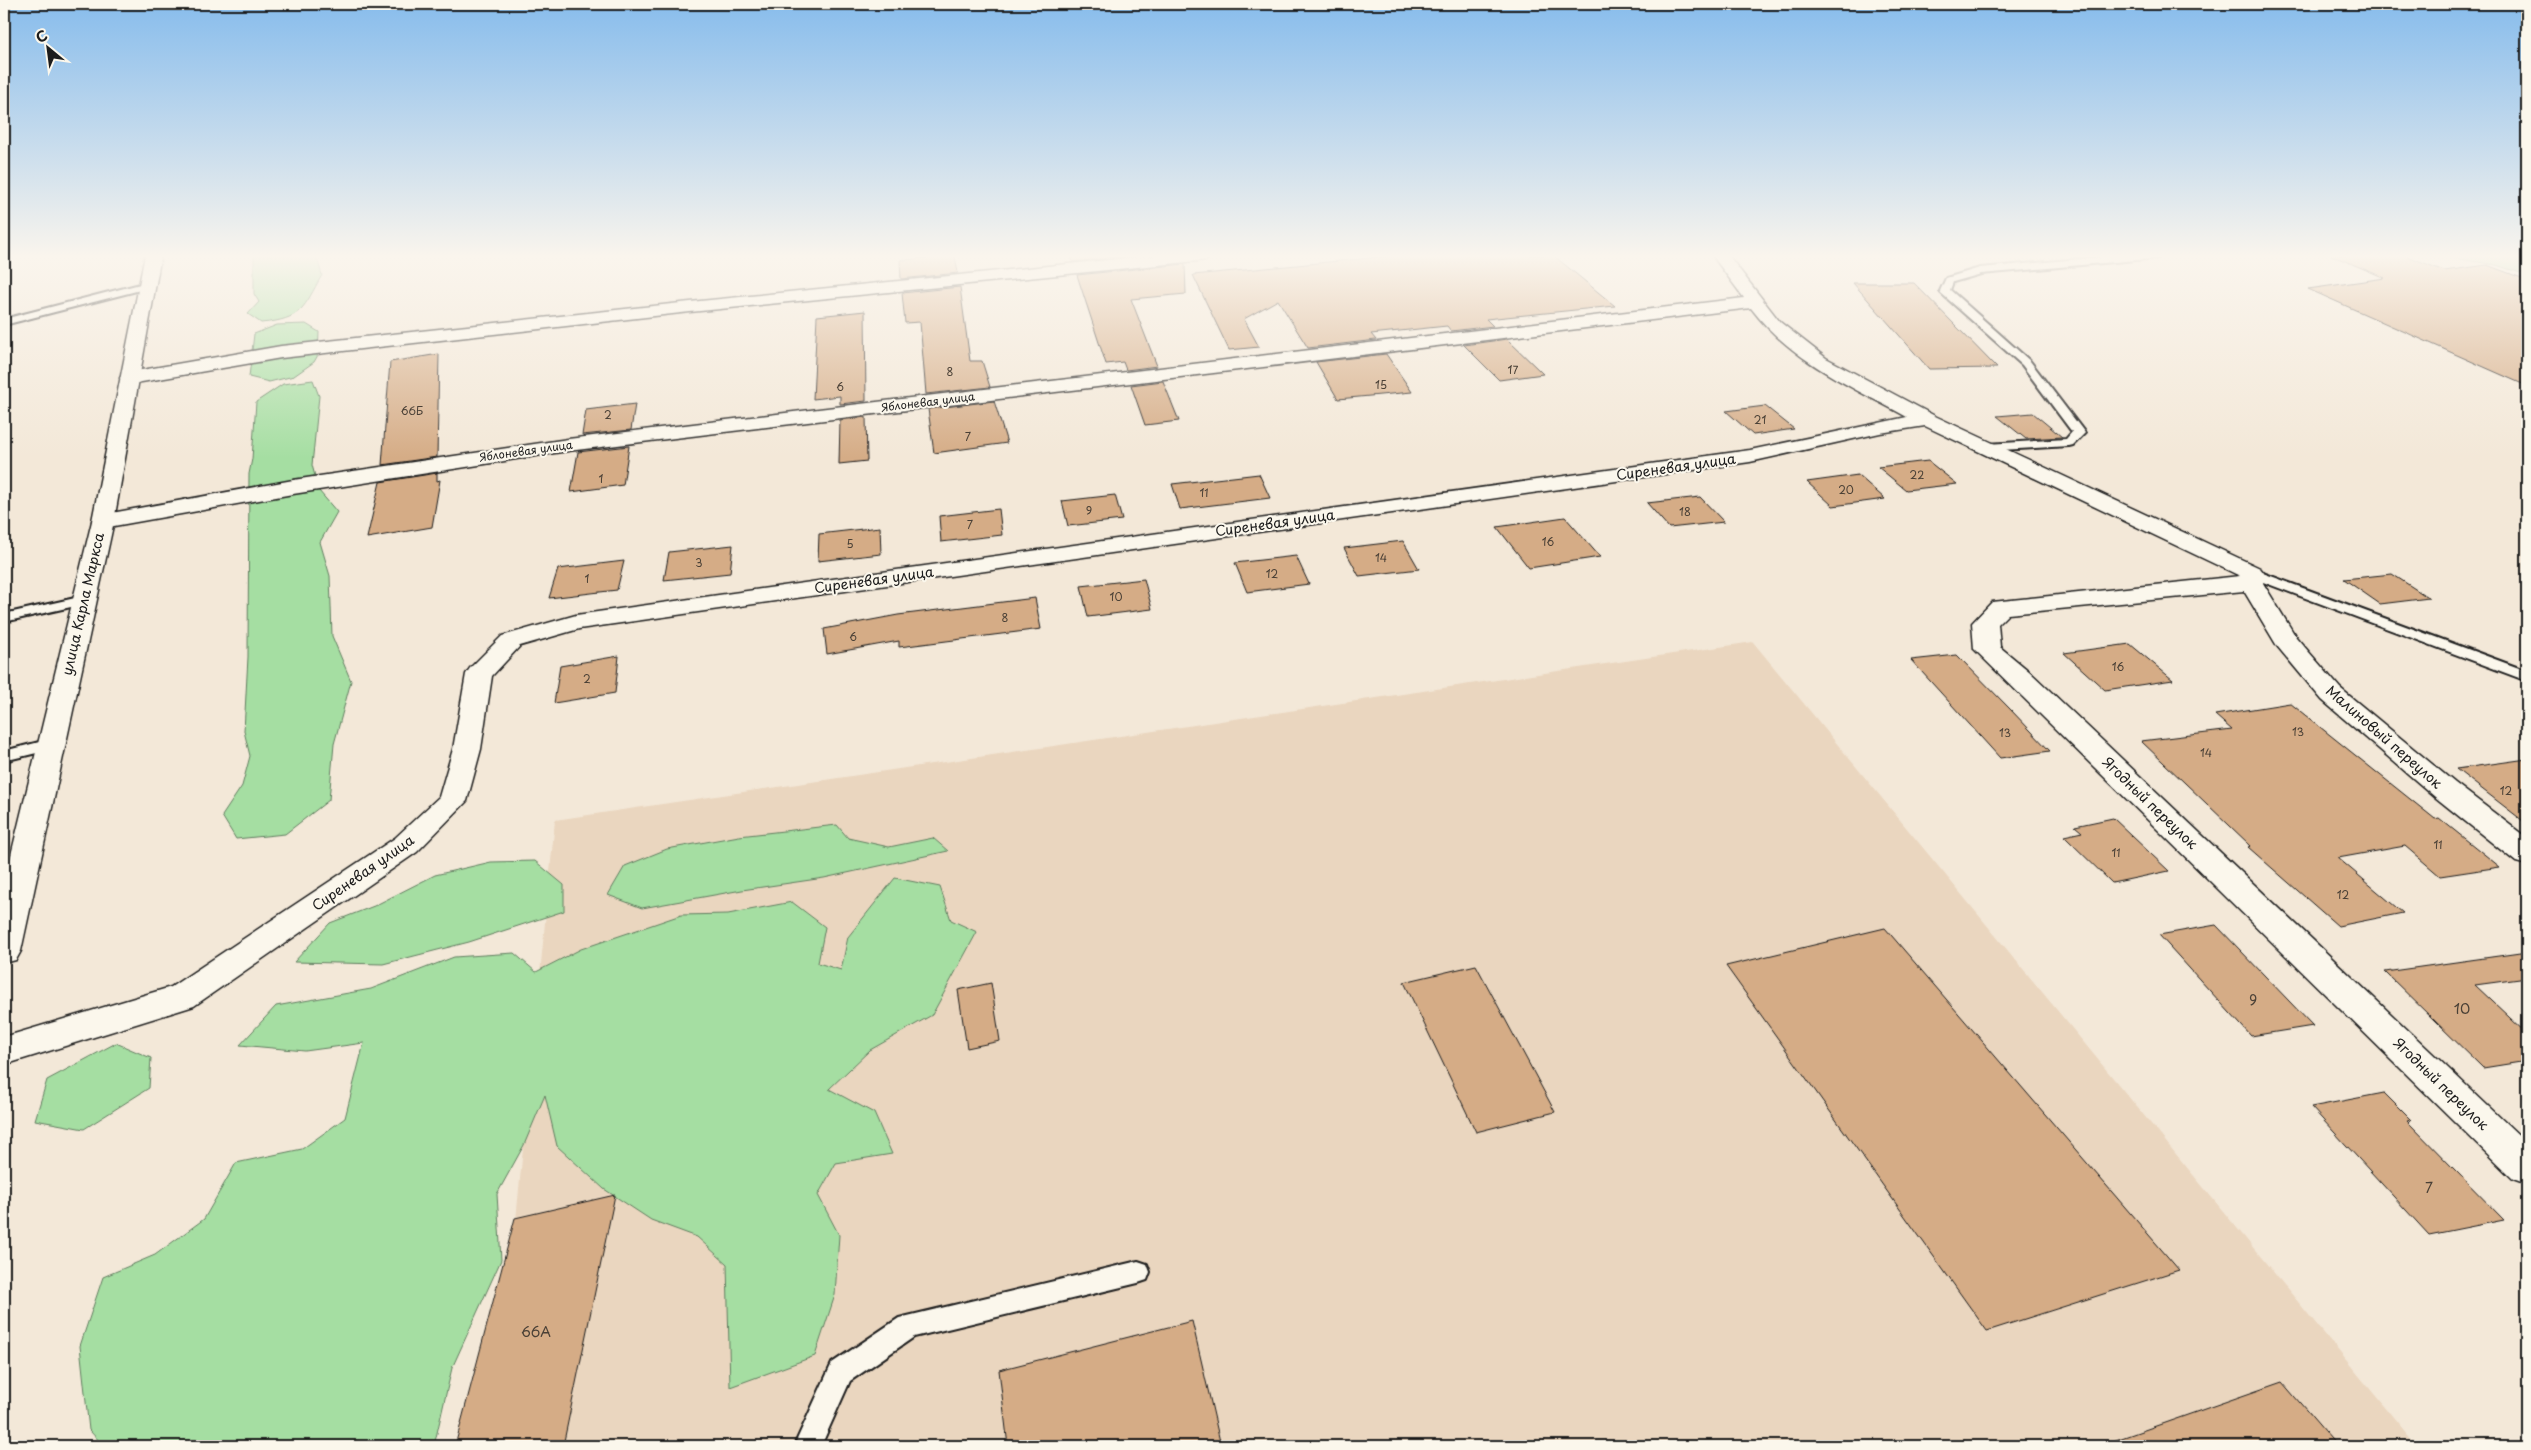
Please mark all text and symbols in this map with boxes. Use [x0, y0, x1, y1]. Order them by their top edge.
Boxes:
north arrow [22, 22, 72, 72]
text: С [32, 24, 51, 48]
house number: 17 [1508, 361, 1519, 378]
house number: 8 [947, 363, 954, 380]
house number: 15 [1375, 376, 1387, 393]
house number: 6 [836, 378, 844, 395]
street label: Яблоневая улица [880, 387, 976, 416]
house number: 66Б [401, 402, 423, 419]
house number: 2 [604, 406, 612, 423]
house number: 21 [1754, 411, 1766, 428]
house number: 7 [965, 428, 971, 445]
street label: Яблоневая улица [478, 436, 574, 465]
street label: Сиреневая улица [1615, 448, 1737, 485]
house number: 22 [1910, 466, 1924, 483]
house number: 1 [599, 470, 604, 487]
house number: 20 [1838, 481, 1854, 498]
house number: 11 [1199, 484, 1209, 501]
house number: 9 [1086, 502, 1092, 519]
house number: 18 [1679, 503, 1691, 520]
street label: Сиреневая улица [1214, 504, 1336, 541]
house number: 7 [967, 516, 973, 533]
street label: улица Карла Маркса [56, 530, 109, 677]
house number: 16 [1542, 533, 1555, 550]
house number: 5 [846, 535, 854, 552]
house number: 14 [1375, 549, 1387, 566]
house number: 3 [695, 554, 703, 571]
street label: Сиреневая улица [813, 561, 935, 598]
house number: 12 [1266, 565, 1279, 582]
house number: 1 [585, 570, 590, 587]
house number: 10 [1110, 588, 1122, 605]
house number: 8 [1002, 609, 1009, 626]
house number: 6 [849, 628, 857, 645]
house number: 16 [2112, 658, 2125, 675]
house number: 2 [583, 670, 591, 687]
street label: Малиновый переулок [2322, 680, 2448, 794]
house number: 13 [2292, 723, 2304, 740]
house number: 13 [1999, 724, 2011, 741]
house number: 14 [2200, 744, 2212, 761]
street label: Ягодный переулок [2098, 752, 2203, 854]
house number: 12 [2500, 782, 2513, 799]
street label: Сиреневая улица [307, 829, 418, 916]
house number: 11 [2433, 836, 2443, 853]
house number: 11 [2111, 844, 2121, 861]
house number: 12 [2337, 886, 2350, 903]
house number: 9 [2249, 989, 2257, 1010]
house number: 10 [2454, 998, 2470, 1019]
street label: Ягодный переулок [2389, 1033, 2494, 1135]
house number: 7 [2425, 1177, 2433, 1198]
house number: 66А [521, 1321, 551, 1342]

